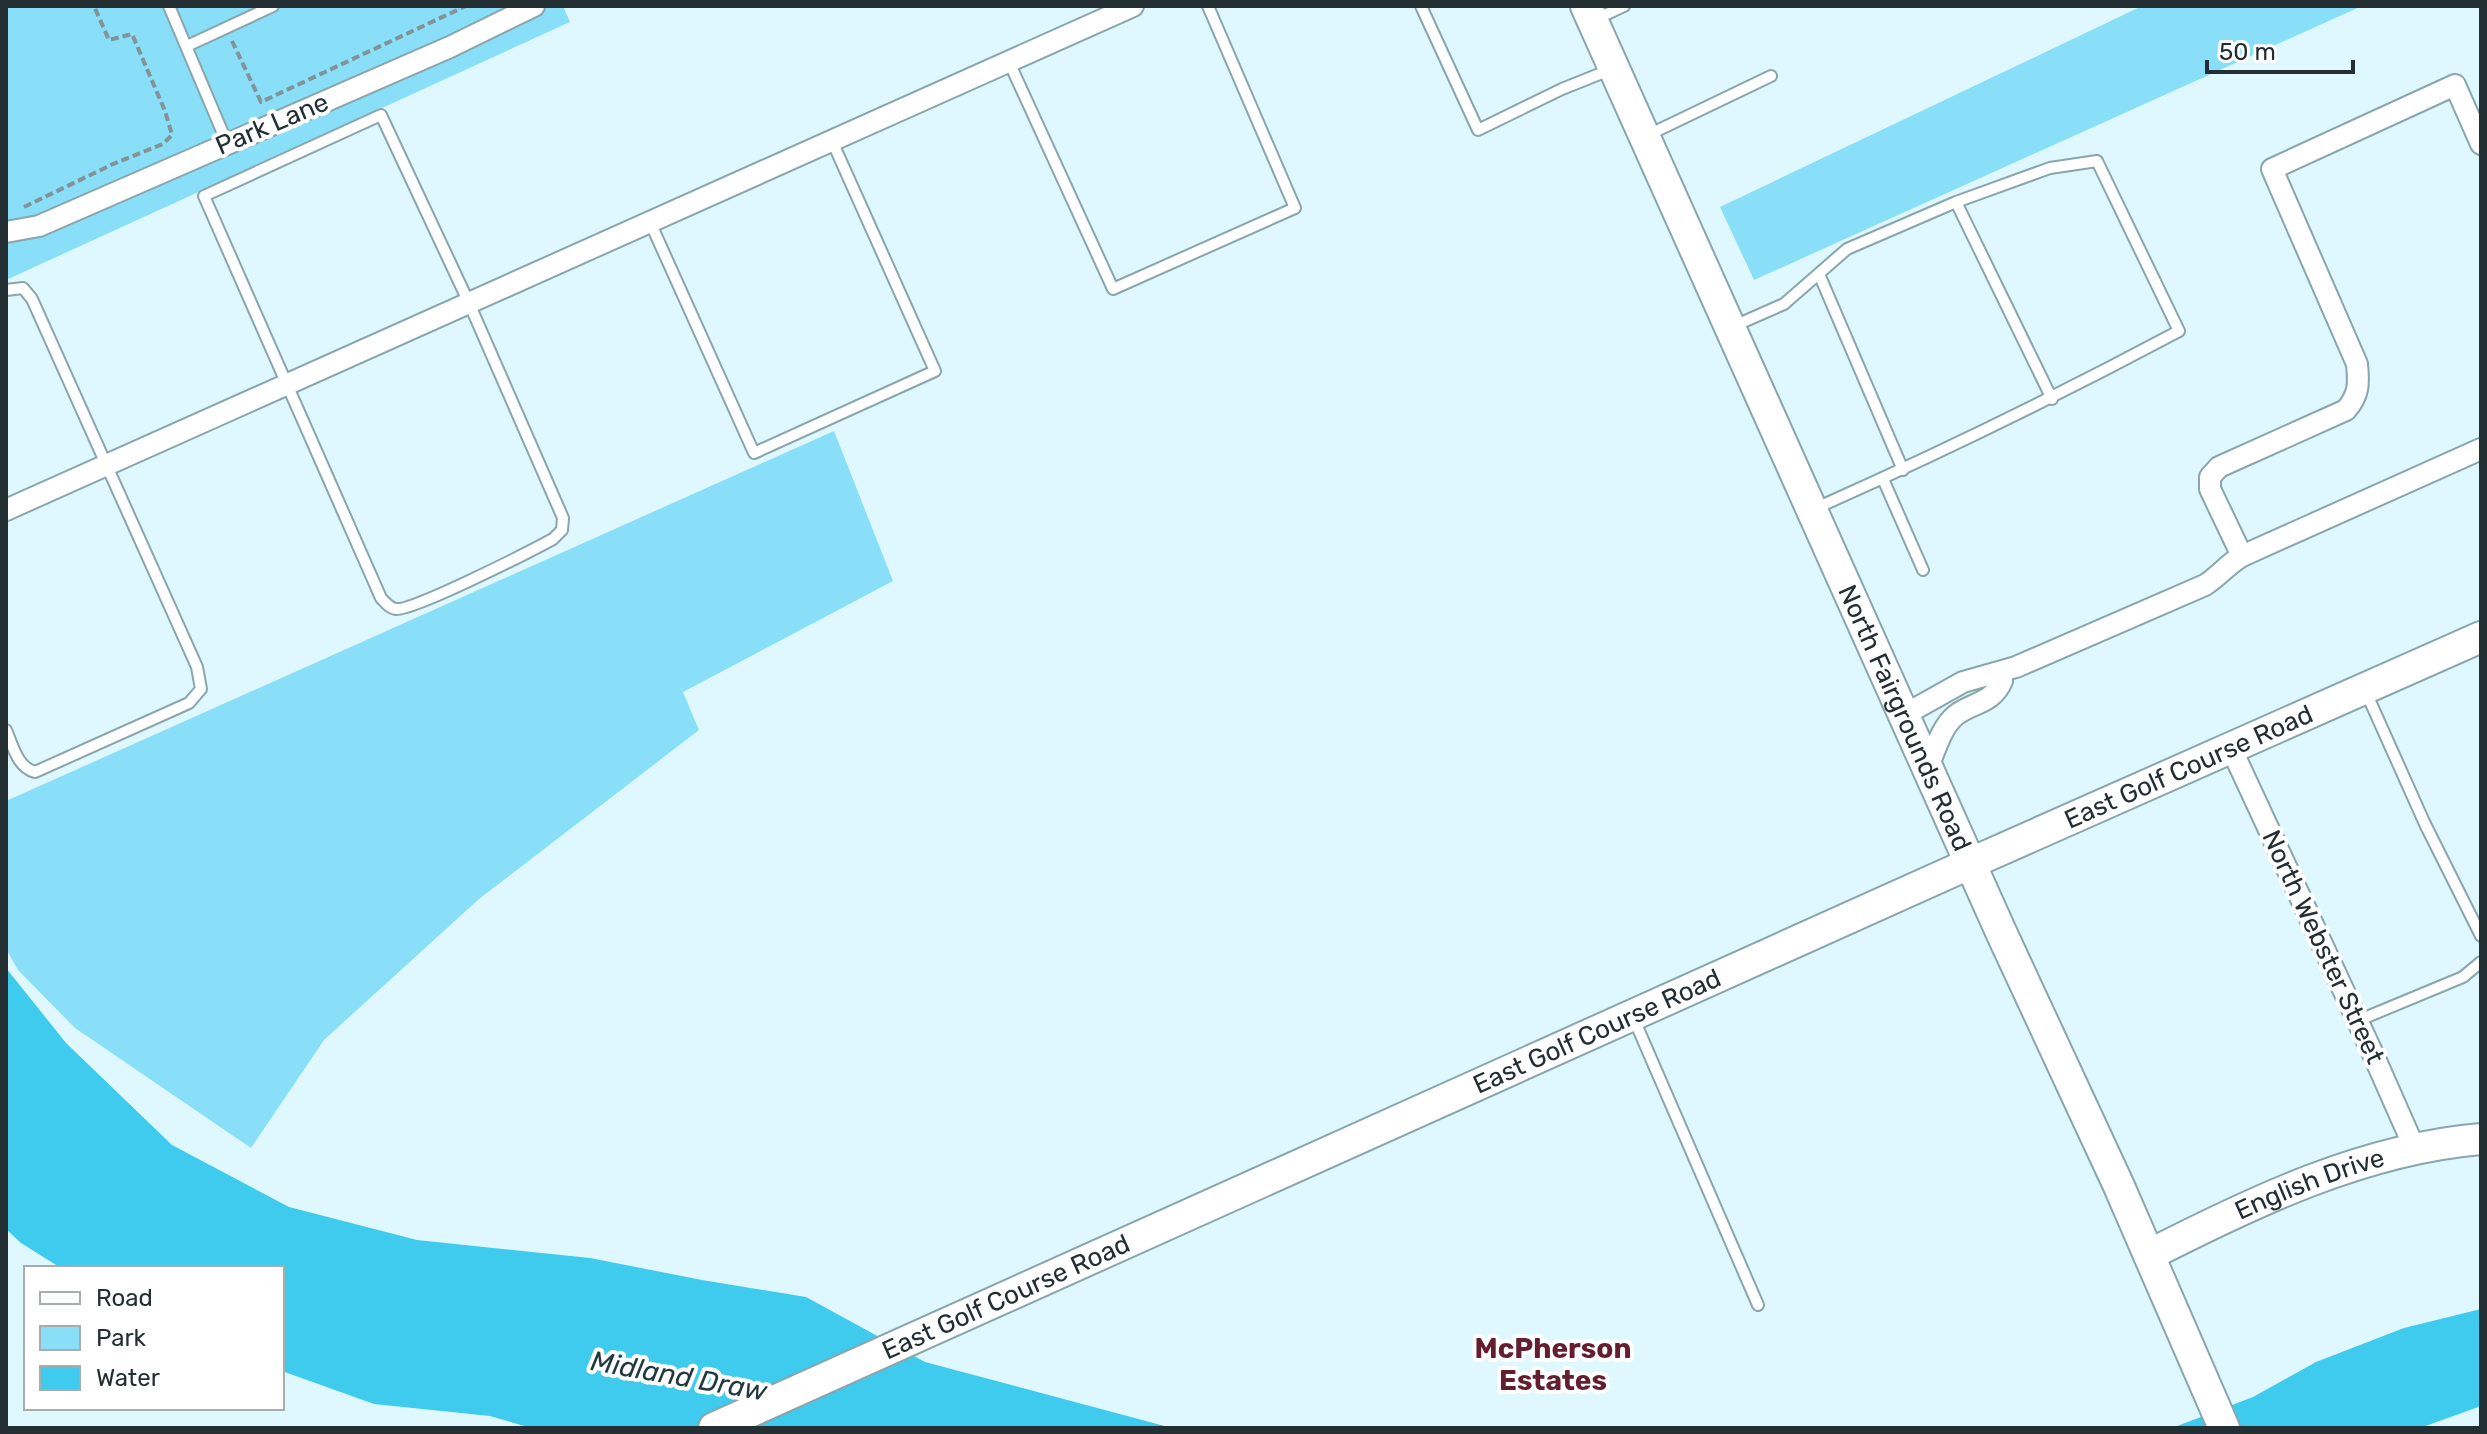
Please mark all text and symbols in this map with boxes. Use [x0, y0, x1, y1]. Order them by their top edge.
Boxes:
scale bar [2207, 24, 2353, 74]
text: 50 m [2219, 38, 2276, 66]
street label: Park Lane [211, 86, 333, 162]
street label: North Fairgrounds Road [1832, 580, 1978, 856]
street label: East Golf Course Road [2059, 698, 2317, 835]
street label: North Webster Street [2255, 825, 2391, 1069]
street label: East Golf Course Road [1468, 962, 1726, 1100]
street label: English Drive [2230, 1142, 2388, 1226]
street label: East Golf Course Road [877, 1228, 1135, 1366]
legend [24, 1266, 284, 1410]
text: Road [96, 1284, 153, 1312]
text: Park [96, 1324, 147, 1352]
district label: McPherson Estates [1475, 1332, 1631, 1397]
water label: Midland Draw [588, 1344, 770, 1408]
text: Water [96, 1364, 160, 1392]

